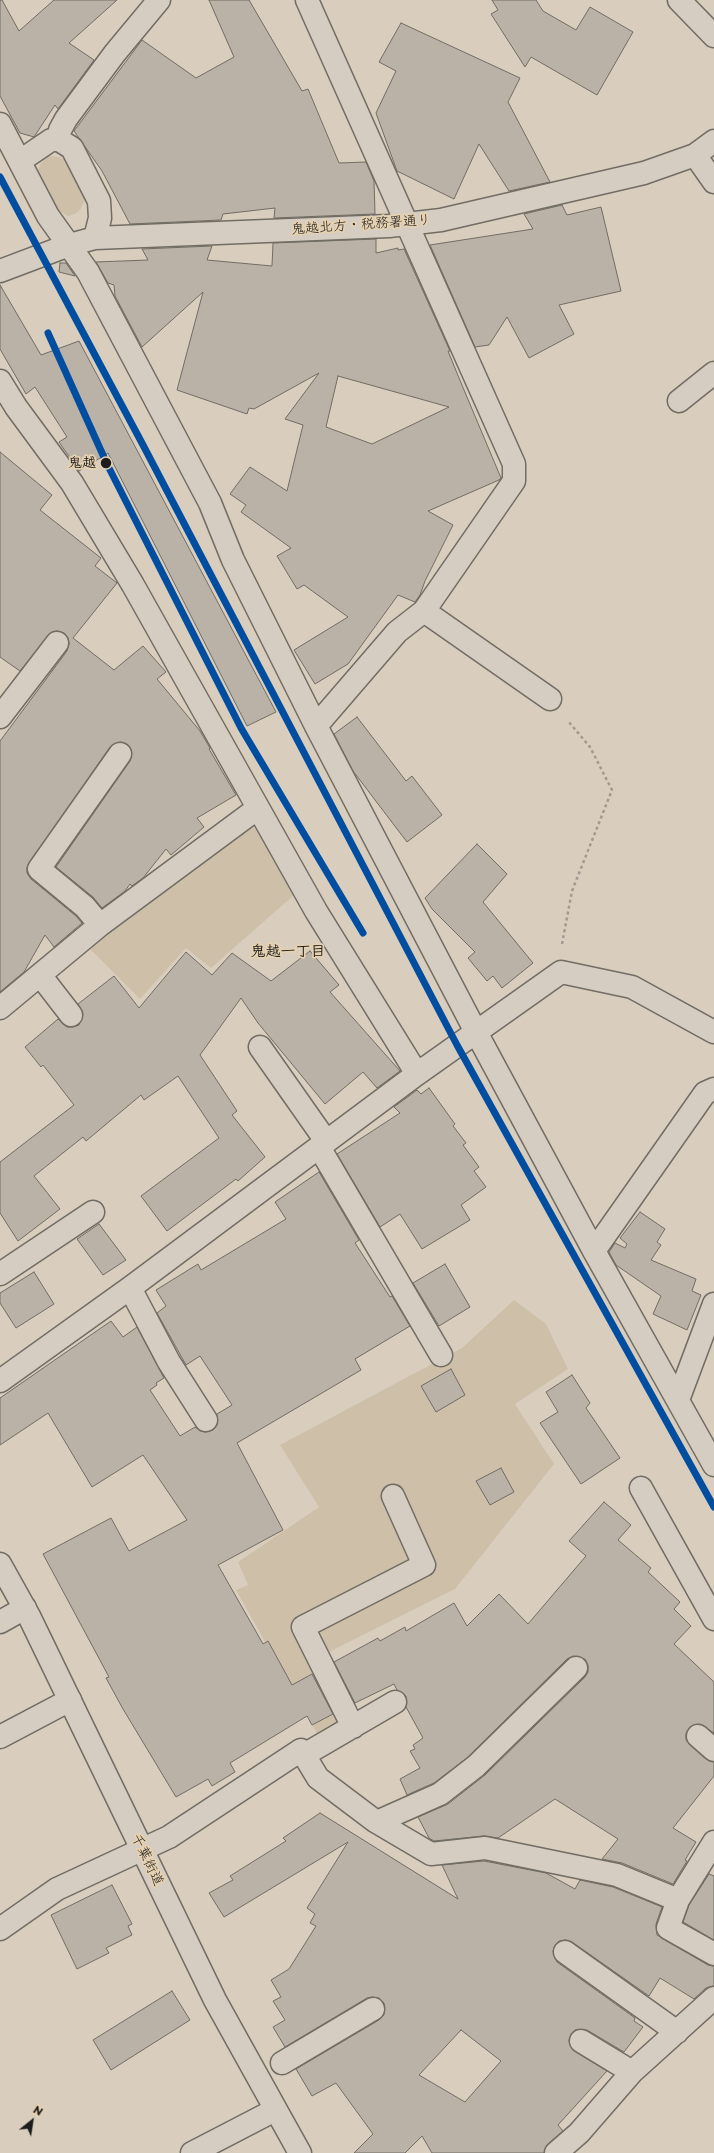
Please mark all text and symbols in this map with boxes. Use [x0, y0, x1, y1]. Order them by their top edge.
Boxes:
street label: 鬼越北方・税務署通り [291, 212, 431, 238]
place label: 鬼越 [68, 455, 96, 471]
marker: 鬼越 [99, 456, 113, 470]
district label: 鬼越一丁目 [251, 943, 325, 961]
street label: 千葉街道 [127, 1831, 167, 1889]
north arrow [12, 2101, 52, 2141]
text: N [30, 2101, 46, 2120]

